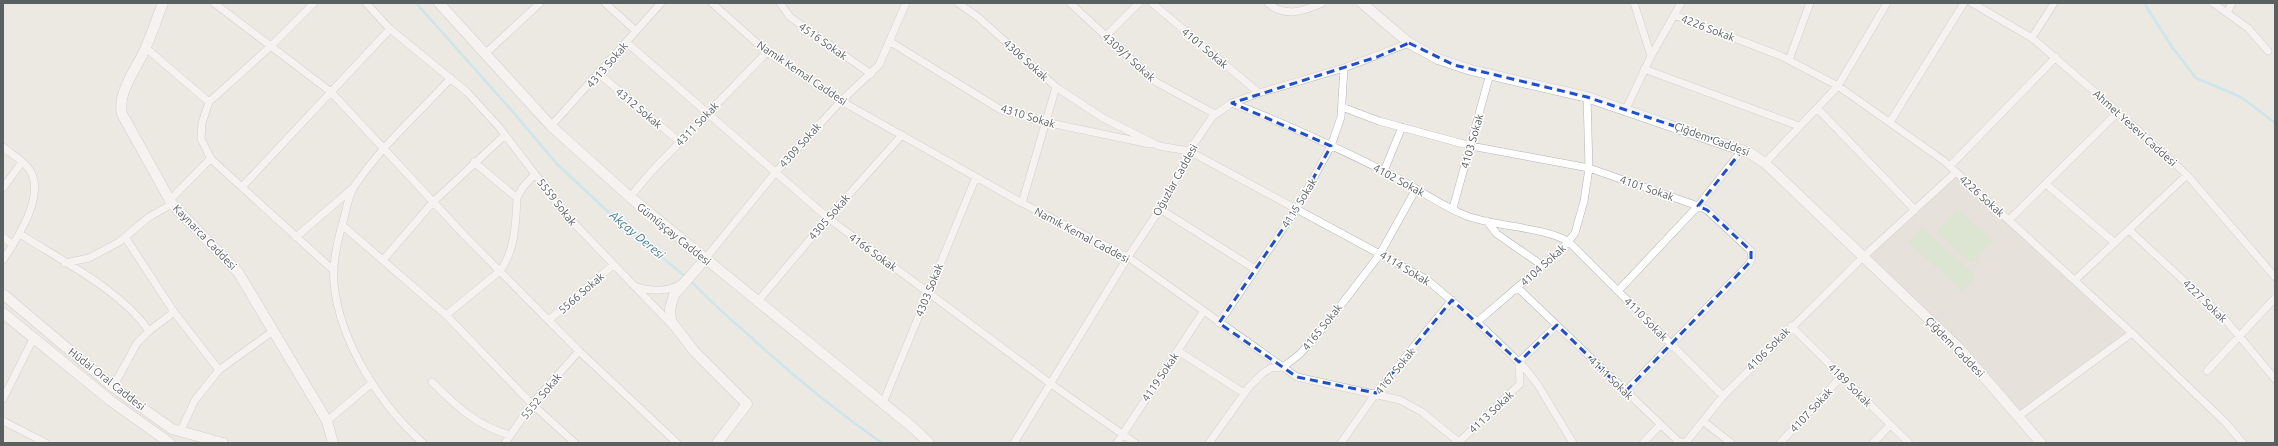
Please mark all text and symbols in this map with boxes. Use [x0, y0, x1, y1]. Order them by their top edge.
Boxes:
street label: 4226 Sokak [1680, 12, 1737, 44]
street label: 4516 Sokak [797, 20, 850, 62]
street label: 4101 Sokak [1180, 25, 1231, 71]
street label: 4309/1 Sokak [1100, 30, 1158, 84]
street label: 4306 Sokak [1001, 37, 1051, 84]
street label: Namık Kemal Caddesi [755, 38, 849, 108]
street label: 4313 Sokak [584, 39, 630, 90]
street label: 4312 Sokak [614, 85, 665, 131]
street label: Ahmet Yesevi Caddesi [2091, 87, 2179, 169]
street label: 4311 Sokak [673, 99, 721, 148]
street label: 4310 Sokak [999, 102, 1057, 130]
street label: 4103 Sokak [1458, 112, 1486, 170]
street label: 4309 Sokak [777, 120, 824, 170]
street label: Çiğdem Caddesi [1673, 120, 1751, 158]
street label: Oğuzlar Caddesi [1150, 142, 1200, 218]
street label: 4102 Sokak [1371, 161, 1427, 199]
street label: 4101 Sokak [1618, 173, 1676, 203]
street label: 4226 Sokak [1957, 173, 2007, 220]
street label: 5559 Sokak [535, 176, 579, 228]
street label: 4115 Sokak [1279, 176, 1319, 230]
street label: 4305 Sokak [806, 191, 852, 242]
street label: Gümüşçay Caddesi [635, 201, 713, 267]
street label: Kaynarca Caddesi [171, 202, 239, 272]
street label: Namık Kemal Caddesi [1033, 205, 1131, 265]
water label: Akçay Deresi [607, 207, 668, 262]
street label: 4166 Sokak [847, 231, 900, 274]
street label: 4104 Sokak [1518, 241, 1568, 288]
street label: 4114 Sokak [1378, 248, 1433, 288]
street label: 4303 Sokak [913, 261, 945, 318]
street label: 5566 Sokak [556, 270, 607, 316]
street label: 4227 Sokak [2181, 277, 2230, 325]
street label: 4110 Sokak [1622, 295, 1670, 343]
street label: 4165 Sokak [1300, 301, 1345, 353]
street label: Çiğdem Caddesi [1923, 314, 1987, 380]
street label: 4106 Sokak [1744, 325, 1792, 373]
street label: Hüdai Oral Caddesi [66, 345, 148, 413]
street label: 4167 Sokak [1373, 345, 1418, 397]
street label: 4119 Sokak [1139, 350, 1181, 404]
street label: 4111 Sokak [1587, 354, 1636, 402]
street label: 4189 Sokak [1826, 361, 1874, 409]
street label: 5552 Sokak [518, 370, 564, 421]
street label: 4107 Sokak [1787, 385, 1835, 435]
street label: 4113 Sokak [1466, 388, 1516, 436]

